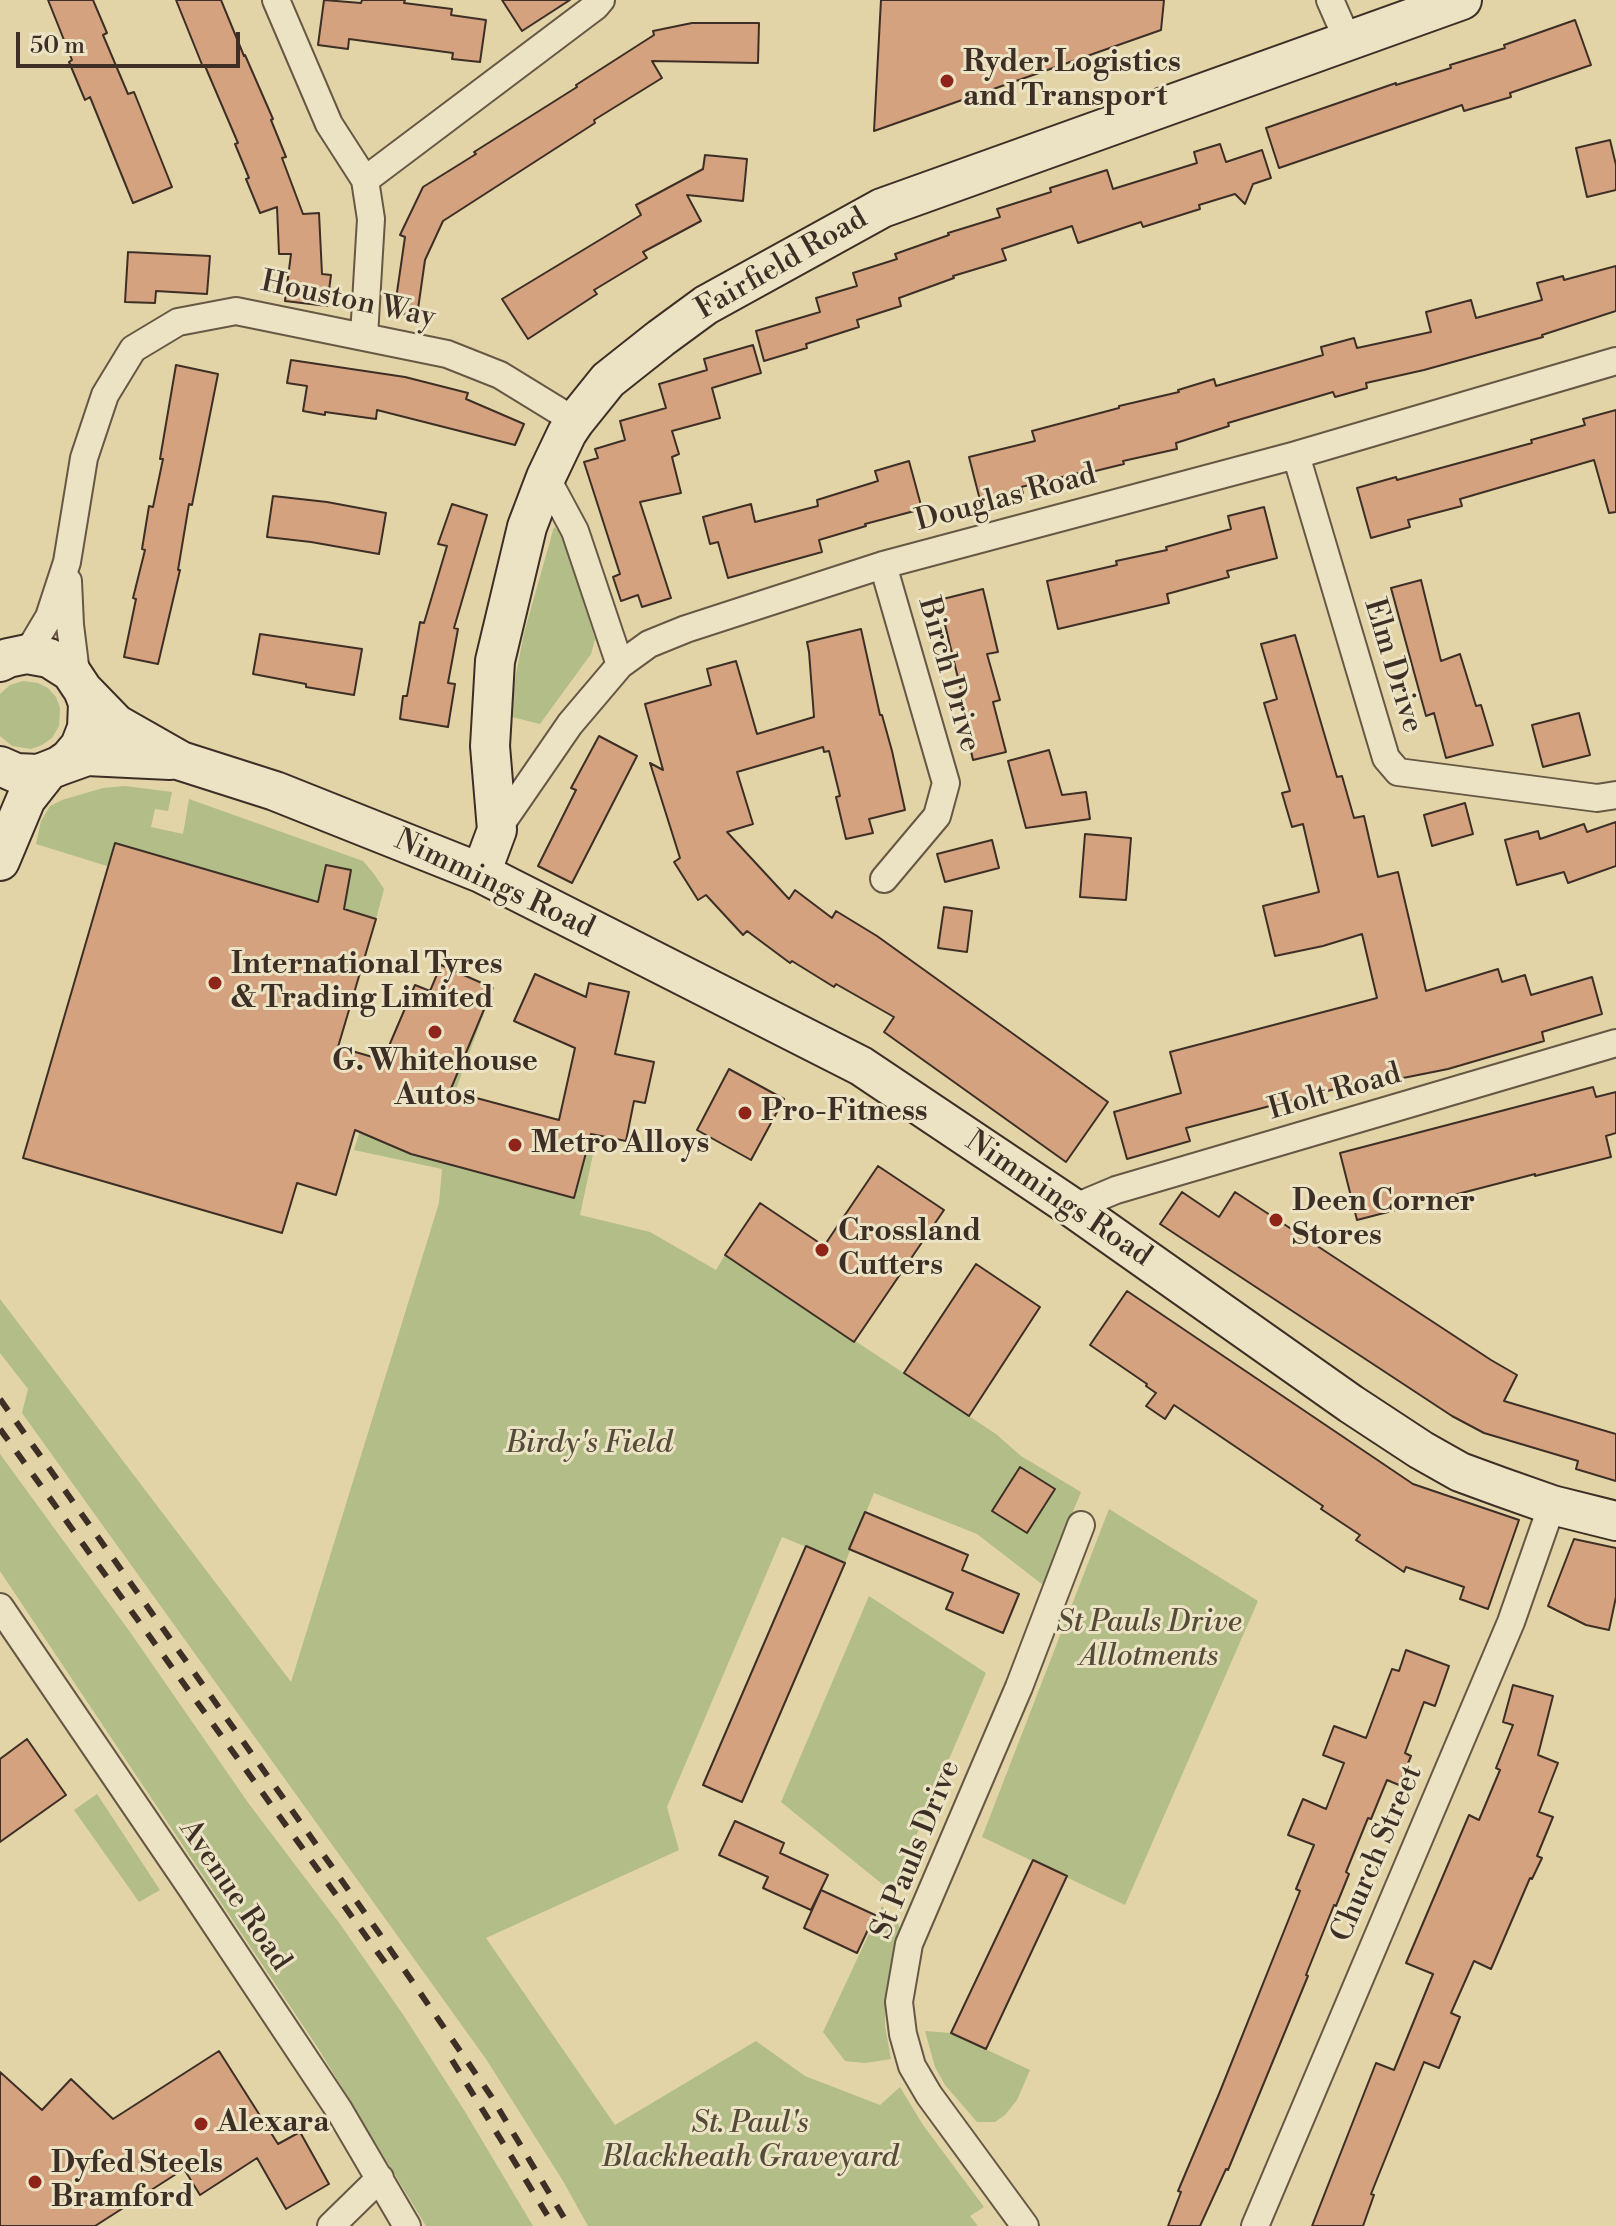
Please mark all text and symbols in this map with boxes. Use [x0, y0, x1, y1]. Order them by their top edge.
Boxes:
scale bar [20, 16, 244, 66]
text: 50 m [30, 31, 85, 61]
place label: Ryder Logistics and Transport [963, 46, 1181, 116]
marker: Ryder Logistics and Transport [938, 72, 956, 90]
street label: Fairfield Road [690, 201, 874, 329]
street label: Houston Way [258, 265, 438, 337]
street label: Douglas Road [912, 458, 1100, 540]
street label: Birch Drive [909, 594, 987, 756]
street label: Elm Drive [1355, 595, 1429, 737]
street label: Nimmings Road [388, 823, 600, 947]
place label: International Tyres & Trading Limited [231, 948, 503, 1018]
marker: International Tyres & Trading Limited [206, 974, 224, 992]
marker: G. Whitehouse Autos [426, 1023, 444, 1041]
place label: G. Whitehouse Autos [332, 1045, 538, 1116]
street label: Holt Road [1265, 1057, 1405, 1129]
place label: Pro-Fitness [761, 1095, 928, 1131]
marker: Pro-Fitness [736, 1104, 754, 1122]
street label: Nimmings Road [958, 1124, 1158, 1276]
place label: Metro Alloys [531, 1127, 709, 1163]
marker: Metro Alloys [506, 1136, 524, 1154]
place label: Deen Corner Stores [1292, 1185, 1475, 1256]
marker: Deen Corner Stores [1267, 1211, 1285, 1229]
place label: Crossland Cutters [838, 1215, 981, 1286]
marker: Crossland Cutters [813, 1241, 831, 1259]
park label: Birdy's Field [506, 1427, 672, 1463]
park label: St Pauls Drive Allotments [1056, 1606, 1242, 1676]
street label: St Pauls Drive [865, 1755, 969, 1945]
street label: Church Street [1325, 1760, 1431, 1948]
street label: Avenue Road [170, 1814, 298, 1978]
place label: Alexara [217, 2106, 330, 2142]
park label: St. Paul's Blackheath Graveyard [602, 2107, 898, 2178]
marker: Alexara [192, 2115, 210, 2133]
place label: Dyfed Steels Bramford [51, 2147, 223, 2218]
marker: Dyfed Steels Bramford [26, 2173, 44, 2191]

